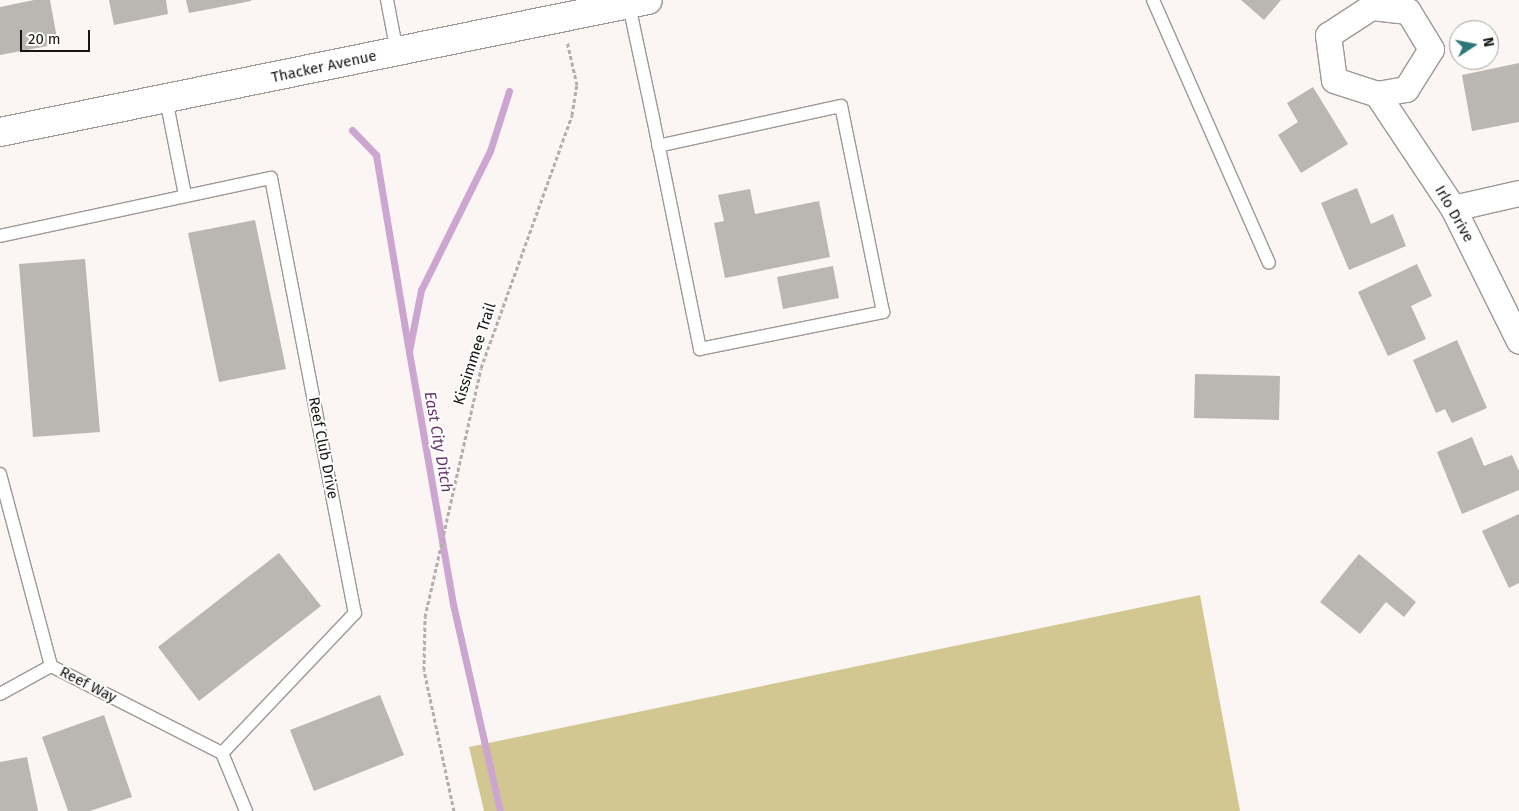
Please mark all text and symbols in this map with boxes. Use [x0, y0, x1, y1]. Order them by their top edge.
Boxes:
scale bar [22, 20, 92, 52]
north arrow [1449, 20, 1499, 70]
text: 20 m [28, 30, 61, 48]
text: N [1479, 36, 1497, 48]
street label: Thacker Avenue [270, 47, 378, 87]
street label: Irlo Drive [1431, 182, 1477, 246]
street label: Kissimmee Trail [450, 301, 500, 407]
water label: East City Ditch [420, 390, 456, 494]
street label: Reef Club Drive [304, 395, 342, 501]
street label: Reef Way [57, 663, 119, 707]

